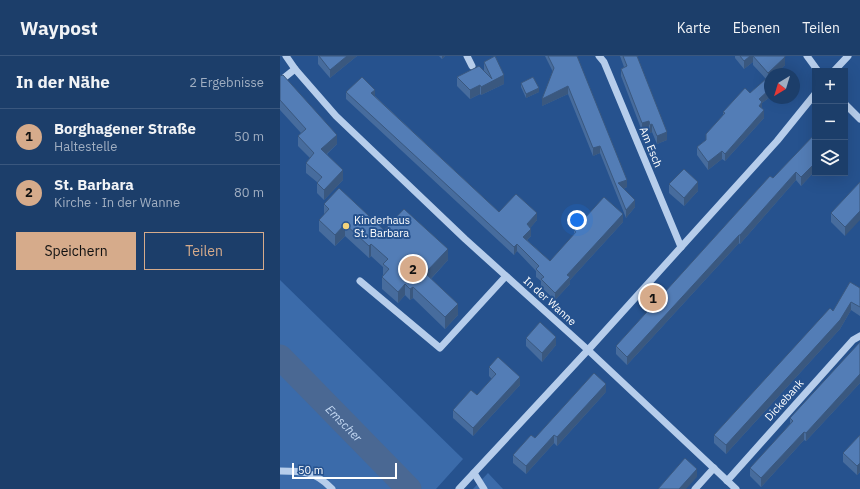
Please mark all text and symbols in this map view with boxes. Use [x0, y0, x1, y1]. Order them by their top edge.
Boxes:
text: Waypost [20, 16, 98, 40]
text: Karte [677, 19, 711, 37]
text: Ebenen [733, 19, 780, 37]
text: Teilen [802, 19, 840, 37]
north arrow [764, 68, 800, 104]
map controls [812, 68, 848, 176]
button: + [812, 68, 848, 104]
text: In der Nähe [16, 71, 110, 93]
text: 2 Ergebnisse [189, 74, 264, 91]
button: − [812, 104, 848, 140]
text: Borghagener Straße [54, 119, 196, 138]
street label: Am Esch [636, 125, 666, 169]
text: 1 [25, 128, 33, 145]
text: 50 m [234, 128, 264, 145]
text: Haltestelle [54, 138, 117, 155]
button: layers [812, 140, 848, 176]
text: St. Barbara [54, 175, 134, 194]
text: 2 [25, 184, 33, 201]
text: 80 m [234, 184, 264, 201]
text: Kirche · In der Wanne [54, 194, 180, 211]
your location [567, 210, 587, 230]
place label: Kinderhaus St. Barbara [354, 213, 410, 240]
marker: Kinderhaus St. Barbara [341, 221, 351, 231]
button: Speichern [16, 232, 136, 270]
button: Teilen [144, 232, 264, 270]
pin: 2 [400, 254, 426, 284]
street label: In der Wanne [521, 274, 579, 328]
pin: 1 [640, 283, 666, 313]
street label: Dickebank [762, 376, 807, 424]
water label: Emscher [323, 401, 366, 445]
scale bar [292, 461, 397, 480]
text: 50 m [298, 463, 323, 477]

